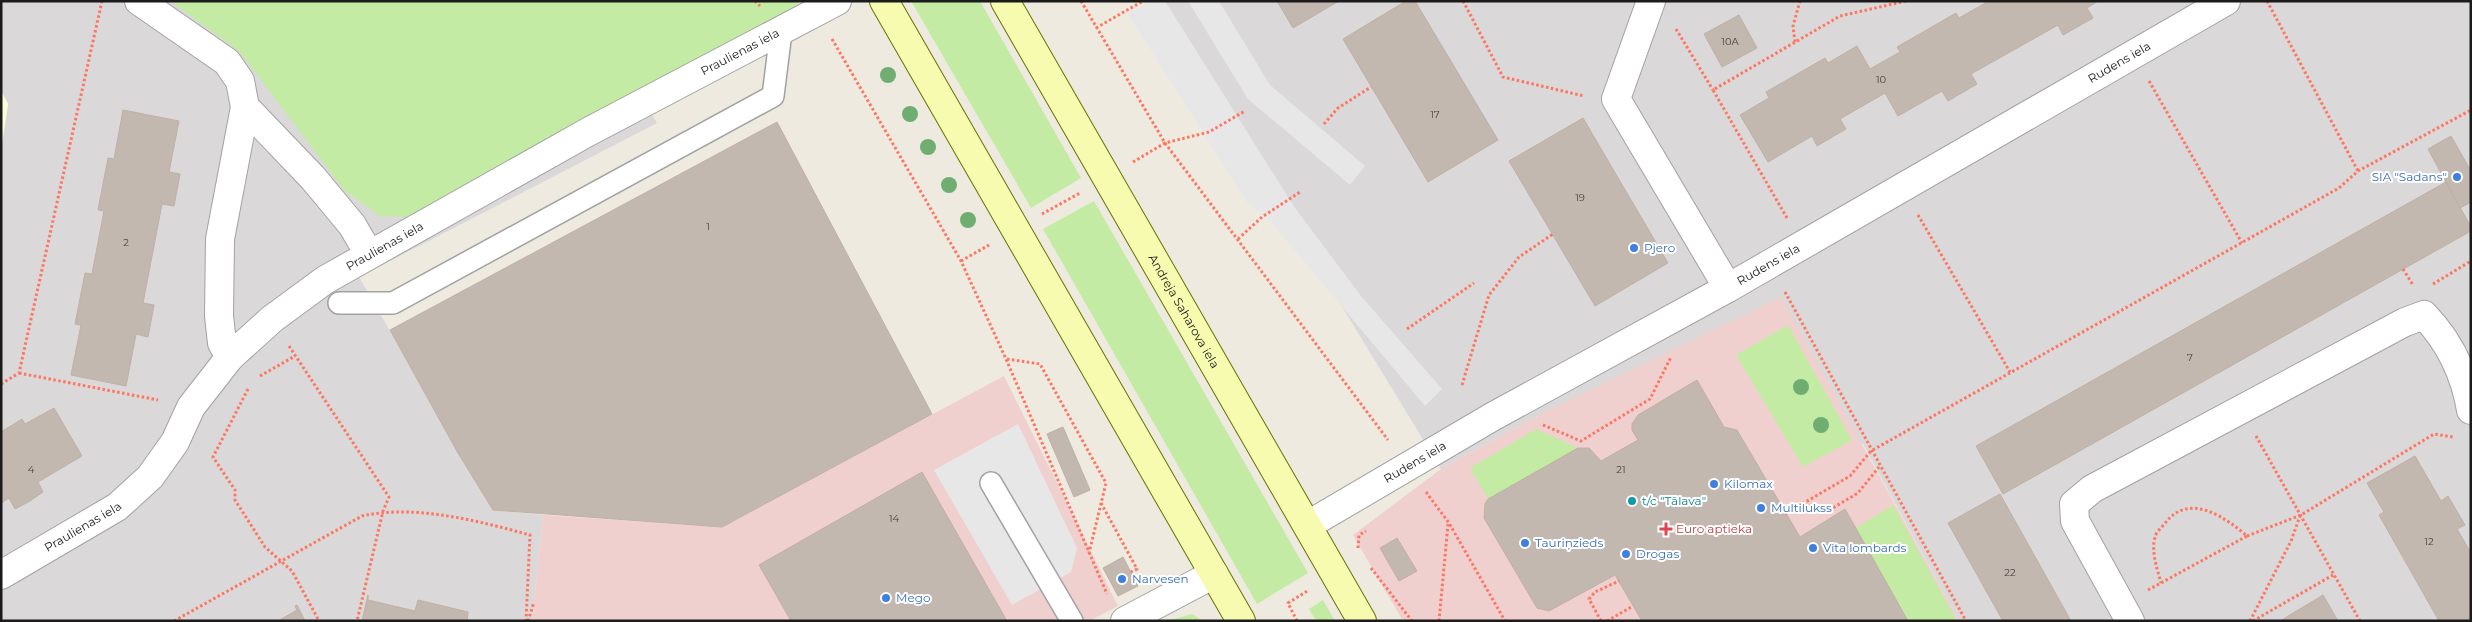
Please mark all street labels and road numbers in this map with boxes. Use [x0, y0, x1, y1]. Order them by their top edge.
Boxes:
street label: Praulienas iela [698, 25, 782, 78]
street label: Rudens iela [2085, 38, 2153, 86]
street label: Praulienas iela [343, 218, 426, 274]
street label: Rudens iela [1734, 240, 1802, 288]
street label: Andreja Saharova iela [1145, 251, 1223, 371]
street label: Rudens iela [1381, 438, 1449, 486]
street label: Praulienas iela [42, 498, 125, 555]

